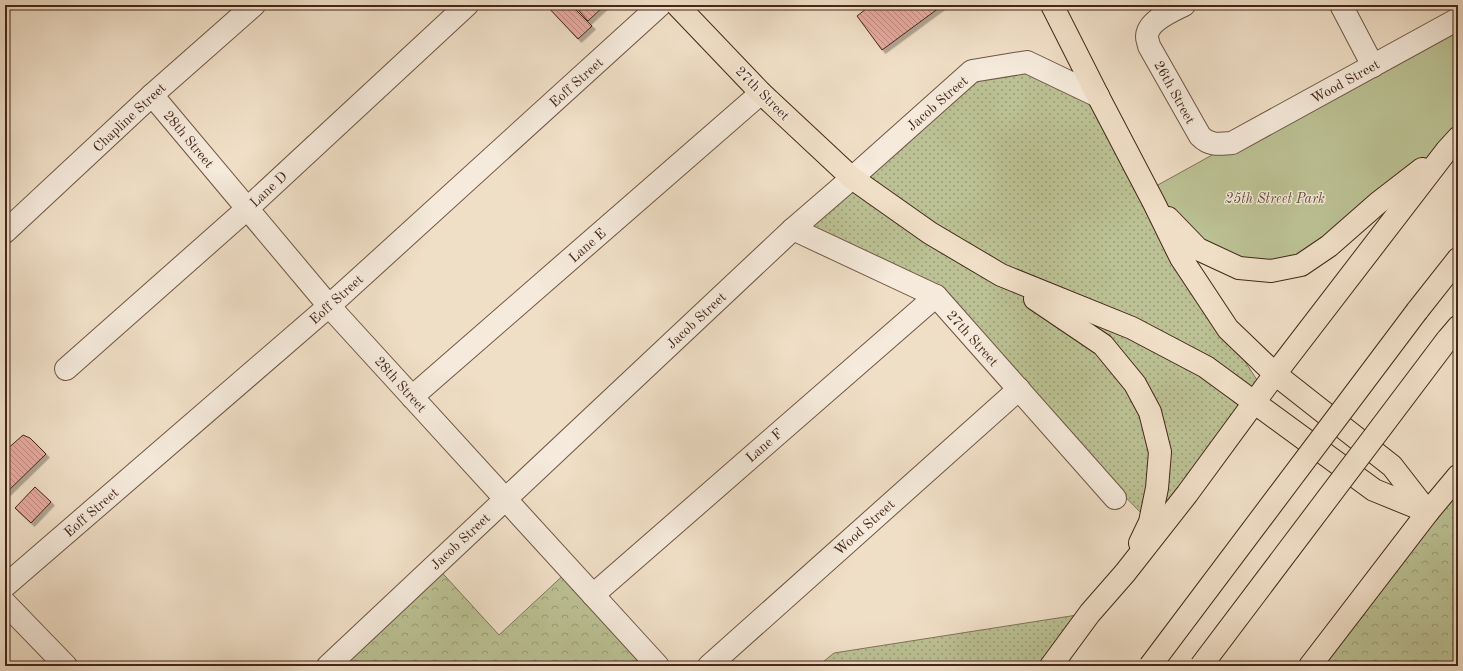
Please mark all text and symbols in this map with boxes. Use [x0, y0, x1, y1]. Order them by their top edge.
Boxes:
street label: Eoff Street [547, 55, 606, 110]
street label: Wood Street [1309, 57, 1382, 106]
street label: 26th Street [1151, 59, 1197, 126]
street label: 27th Street [733, 64, 792, 123]
street label: Jacob Street [904, 74, 971, 134]
street label: Chapline Street [91, 81, 169, 155]
street label: 28th Street [160, 108, 216, 171]
street label: Lane D [247, 169, 290, 210]
park label: 25th Street Park [1225, 191, 1325, 206]
street label: Lane E [567, 226, 609, 265]
street label: Eoff Street [307, 272, 366, 327]
street label: Jacob Street [664, 290, 729, 352]
street label: 27th Street [944, 308, 1001, 369]
street label: 28th Street [372, 354, 429, 415]
street label: Lane F [744, 426, 786, 465]
street label: Eoff Street [62, 485, 122, 540]
street label: Wood Street [832, 497, 898, 558]
street label: Jacob Street [428, 511, 493, 573]

